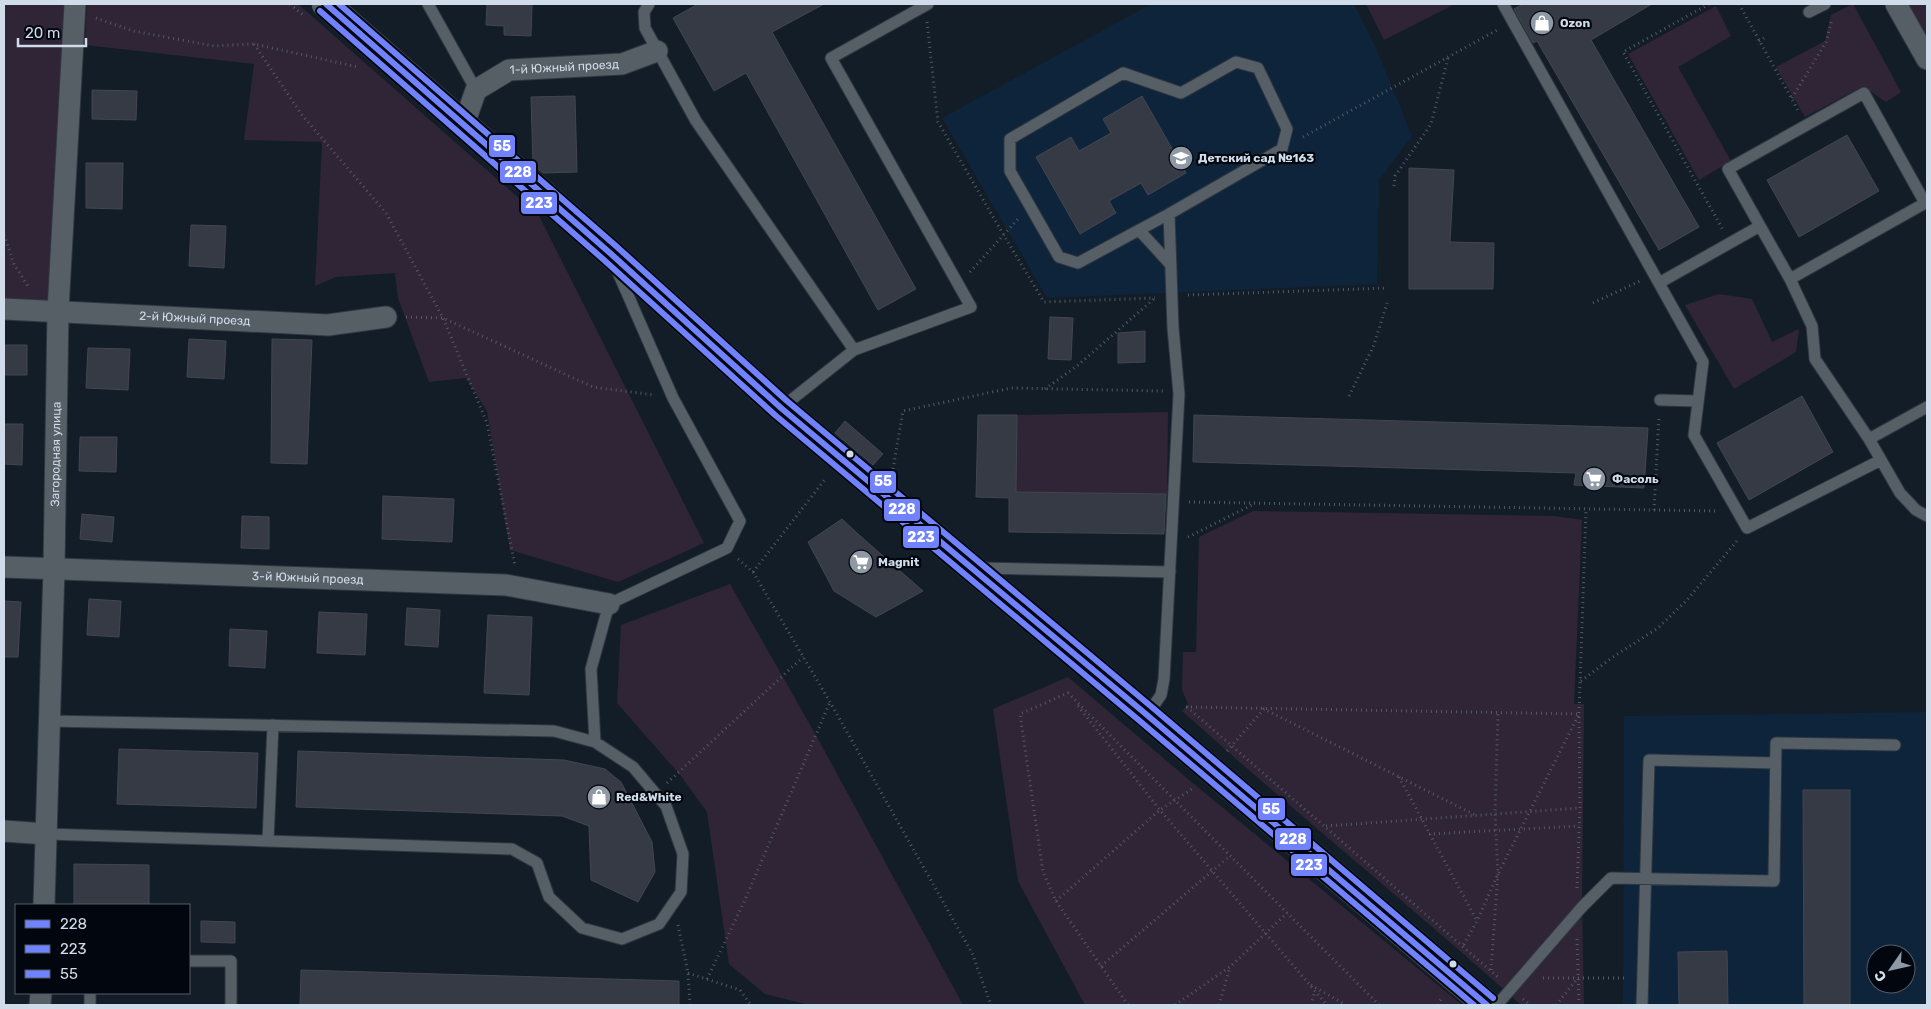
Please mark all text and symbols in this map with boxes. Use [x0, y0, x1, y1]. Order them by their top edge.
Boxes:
shop icon: Ozon [1529, 10, 1555, 36]
scale bar [18, 15, 85, 47]
place label: Ozon [1560, 16, 1590, 30]
text: 20 m [25, 24, 60, 42]
street label: 1-й Южный проезд [509, 57, 619, 77]
line badge: 55 [488, 134, 516, 158]
text: 55 [493, 138, 511, 155]
school or university icon: Детский сад №163 [1168, 145, 1194, 171]
place label: Детский сад №163 [1198, 151, 1314, 165]
line badge: 228 [499, 160, 537, 184]
text: 228 [504, 164, 532, 181]
line badge: 223 [520, 191, 558, 215]
text: 223 [525, 195, 553, 212]
street label: 2-й Южный проезд [139, 309, 251, 328]
street label: Загородная улица [48, 401, 64, 507]
unlabelled marker [845, 449, 855, 459]
supermarket icon: Фасоль [1581, 466, 1607, 492]
line badge: 55 [869, 470, 897, 494]
place label: Фасоль [1612, 472, 1659, 486]
text: 55 [874, 473, 892, 490]
line badge: 228 [883, 498, 921, 522]
text: 228 [888, 501, 916, 518]
line badge: 223 [902, 525, 940, 549]
text: 223 [907, 529, 935, 546]
supermarket icon: Magnit [848, 549, 874, 575]
place label: Magnit [878, 555, 920, 569]
street label: 3-й Южный проезд [252, 569, 364, 587]
shop icon: Red&White [586, 784, 612, 810]
place label: Red&White [616, 790, 682, 804]
line badge: 55 [1257, 797, 1286, 821]
text: 55 [1262, 801, 1280, 818]
line badge: 228 [1274, 827, 1312, 851]
text: 228 [1279, 831, 1307, 848]
line badge: 223 [1290, 853, 1328, 877]
text: 223 [1295, 857, 1323, 874]
legend [15, 904, 190, 994]
text: 228 [60, 915, 87, 933]
text: 223 [60, 940, 87, 958]
north arrow [1866, 944, 1916, 994]
unlabelled marker [1448, 959, 1458, 969]
text: 55 [60, 965, 78, 983]
text: С [1871, 967, 1890, 985]

